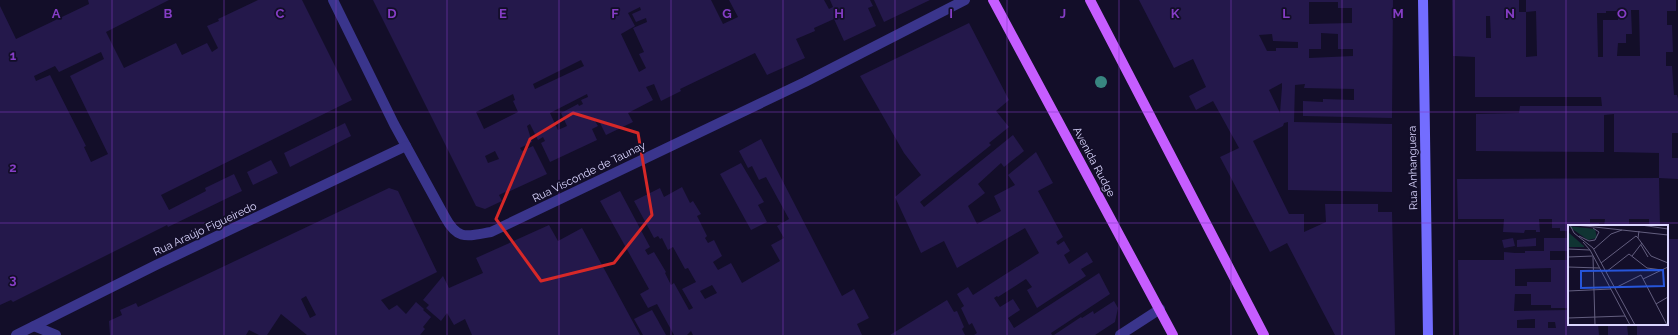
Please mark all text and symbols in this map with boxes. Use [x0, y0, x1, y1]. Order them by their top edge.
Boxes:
text: A [52, 6, 61, 21]
text: B [164, 6, 173, 21]
text: C [276, 6, 285, 21]
text: D [387, 6, 397, 21]
text: E [499, 6, 507, 21]
text: F [611, 6, 619, 21]
text: G [722, 6, 732, 21]
text: H [834, 6, 844, 21]
text: I [949, 6, 953, 21]
text: J [1060, 6, 1066, 21]
text: K [1171, 6, 1180, 21]
text: L [1282, 6, 1290, 21]
text: M [1392, 6, 1404, 21]
text: N [1505, 6, 1515, 21]
text: O [1617, 6, 1627, 21]
text: 1 [10, 48, 17, 63]
street label: Avenida Rudge [1070, 125, 1118, 200]
street label: Rua Anhanguera [1406, 126, 1420, 210]
street label: Rua Visconde de Taunay [530, 139, 648, 205]
text: 2 [9, 160, 17, 175]
street label: Rua Araújo Figueiredo [151, 199, 259, 259]
inset map [1568, 225, 1668, 325]
text: 3 [9, 272, 17, 287]

